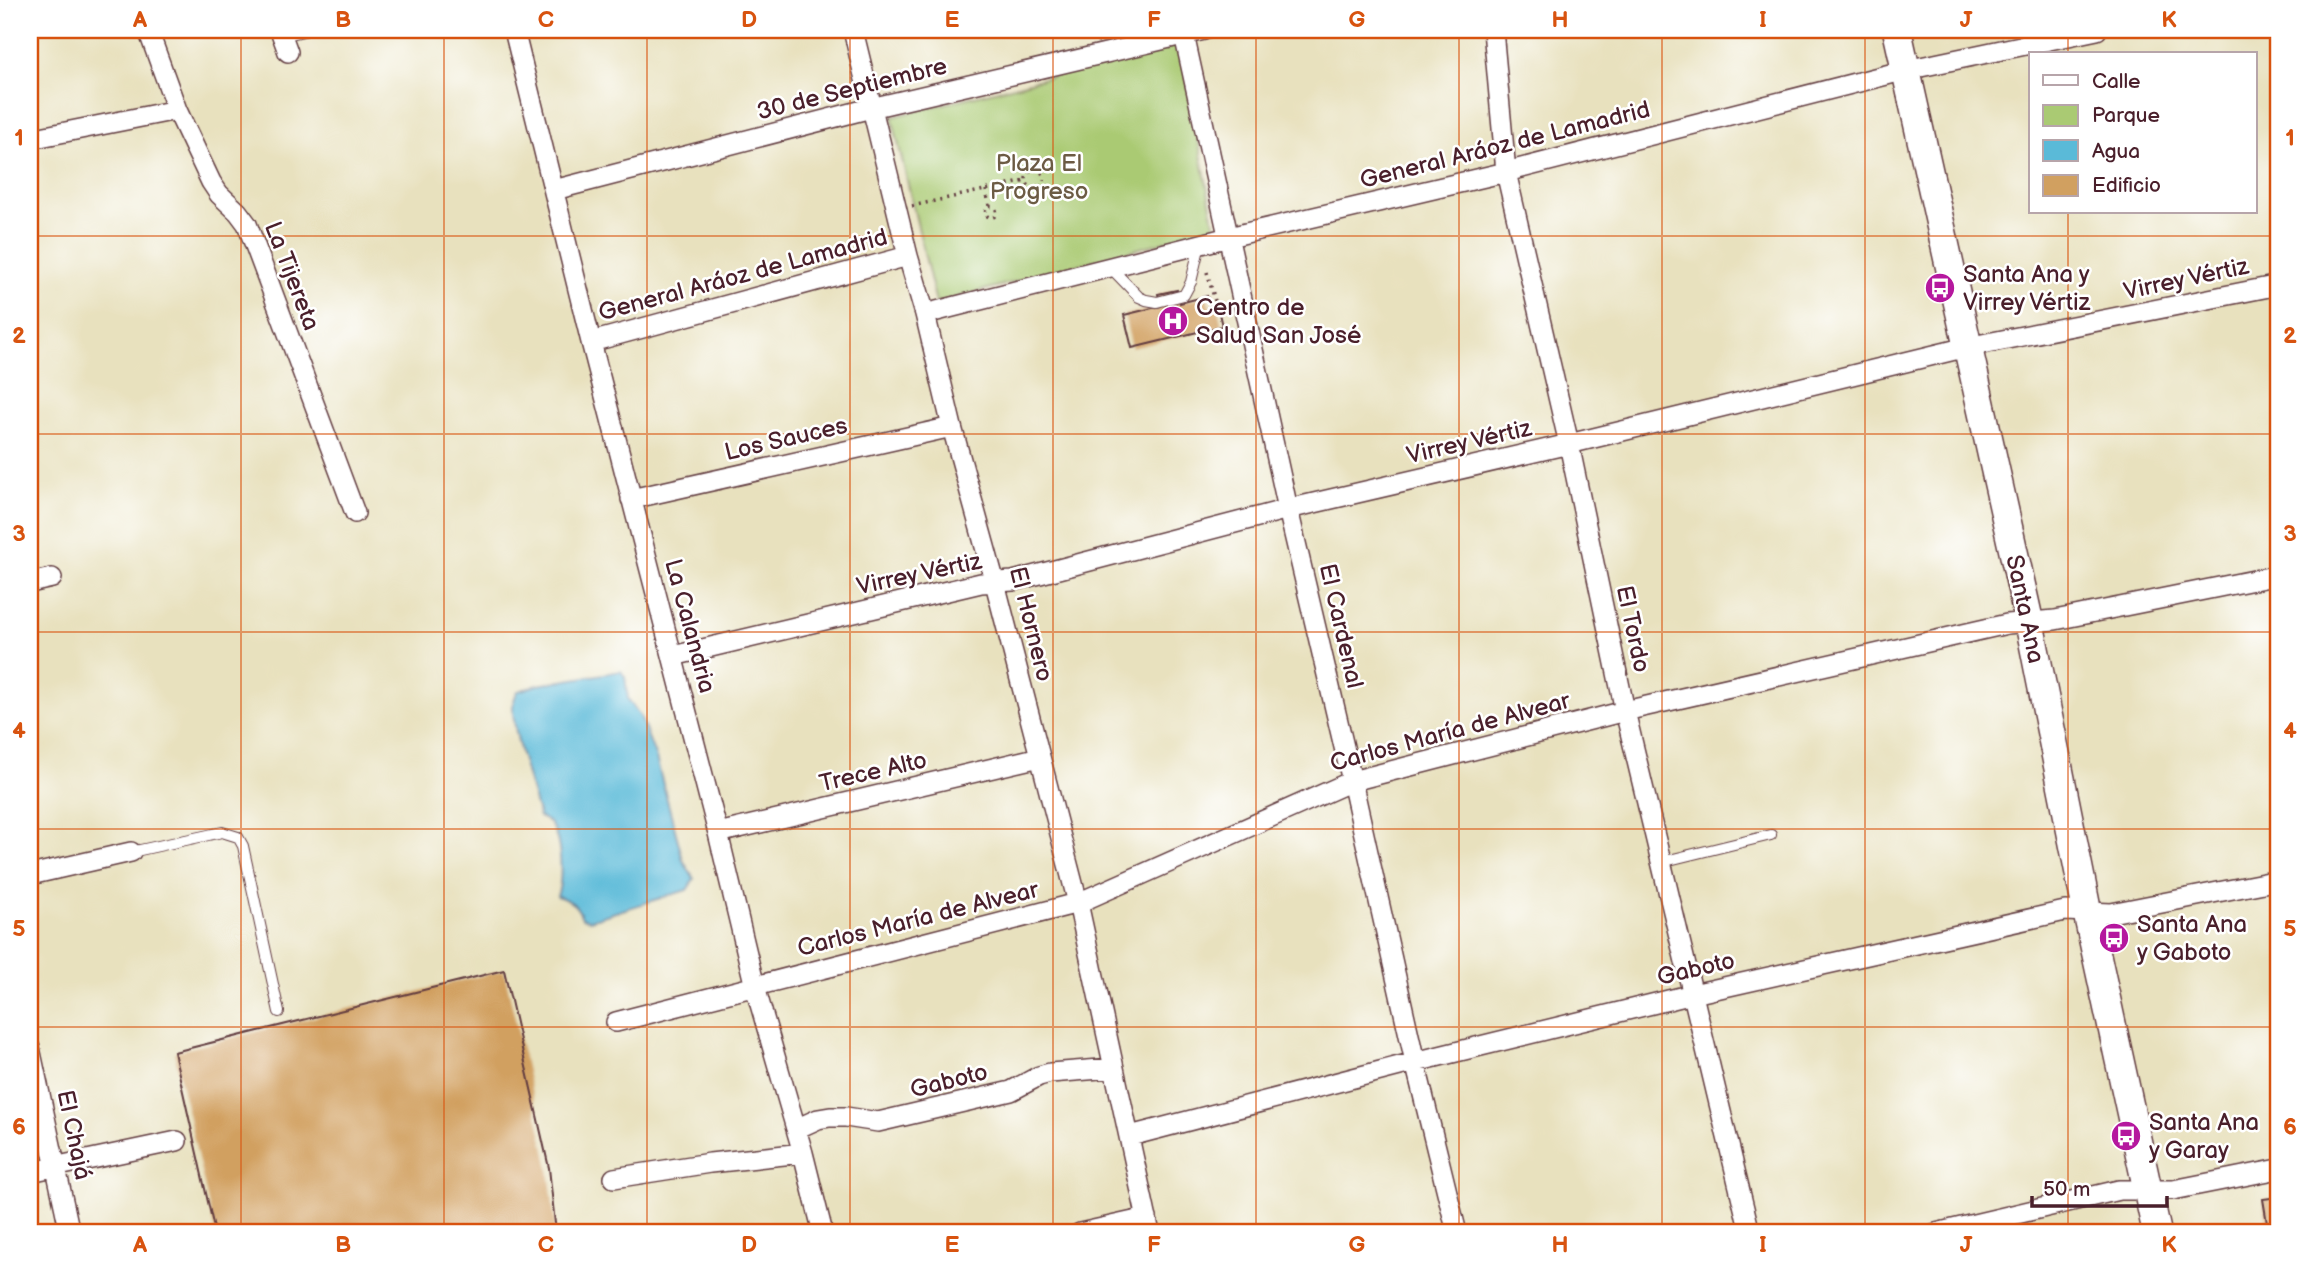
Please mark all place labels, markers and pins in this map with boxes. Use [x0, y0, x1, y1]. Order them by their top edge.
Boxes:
place label: Santa Ana y Virrey Vértiz [1963, 260, 2091, 317]
bus stop icon: Santa Ana y Virrey Vértiz [1923, 271, 1957, 305]
place label: Centro de Salud San José [1196, 293, 1361, 350]
hospital icon: Centro de Salud San José [1156, 304, 1190, 338]
place label: Santa Ana y Gaboto [2136, 910, 2247, 967]
bus stop icon: Santa Ana y Gaboto [2097, 921, 2131, 955]
place label: Santa Ana y Garay [2148, 1108, 2259, 1165]
bus stop icon: Santa Ana y Garay [2109, 1119, 2143, 1153]

